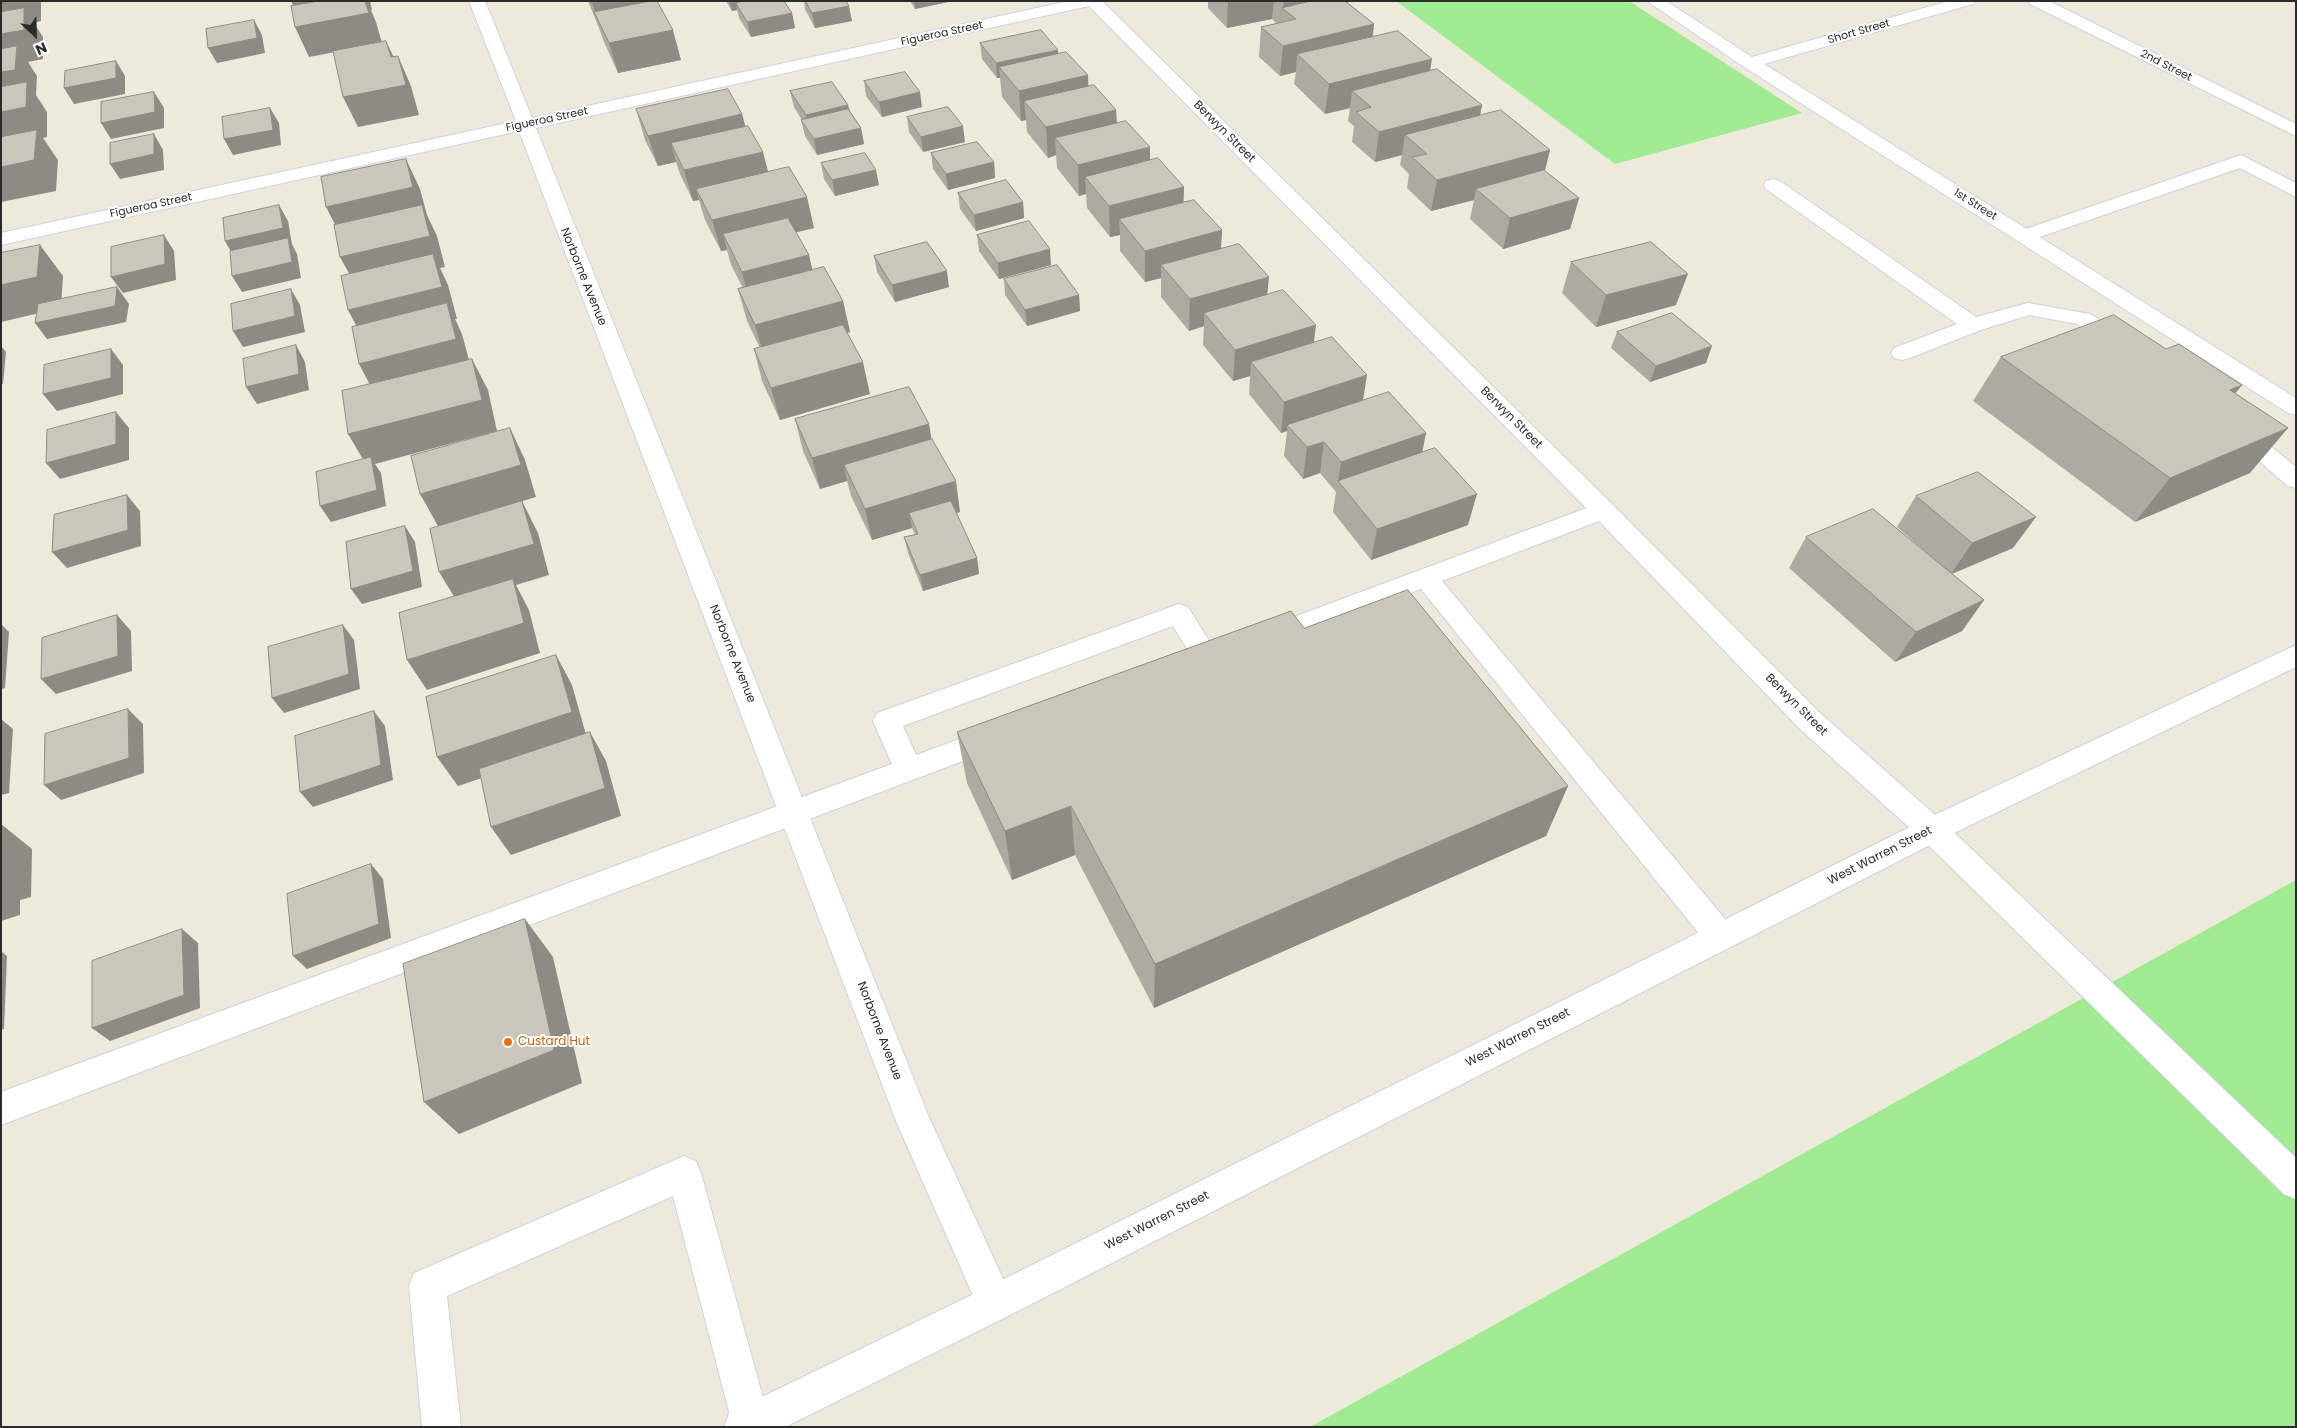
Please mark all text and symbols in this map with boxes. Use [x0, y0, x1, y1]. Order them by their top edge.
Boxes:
north arrow [10, 10, 60, 60]
street label: Short Street [1827, 17, 1891, 47]
street label: Figueroa Street [900, 19, 984, 49]
text: N [32, 37, 50, 60]
street label: 2nd Street [2138, 47, 2194, 85]
street label: Berwyn Street [1190, 98, 1258, 166]
street label: Figueroa Street [505, 105, 589, 135]
street label: 1st Street [1951, 187, 1999, 223]
street label: Figueroa Street [109, 191, 193, 221]
street label: Norborne Avenue [557, 226, 609, 328]
street label: Berwyn Street [1477, 384, 1545, 452]
street label: Norborne Avenue [706, 603, 758, 705]
street label: Berwyn Street [1762, 671, 1830, 739]
street label: West Warren Street [1825, 823, 1935, 889]
street label: Norborne Avenue [854, 980, 904, 1082]
street label: West Warren Street [1463, 1005, 1573, 1071]
place label: Custard Hut [518, 1035, 590, 1049]
marker: Custard Hut [502, 1036, 514, 1048]
street label: West Warren Street [1102, 1188, 1212, 1254]

